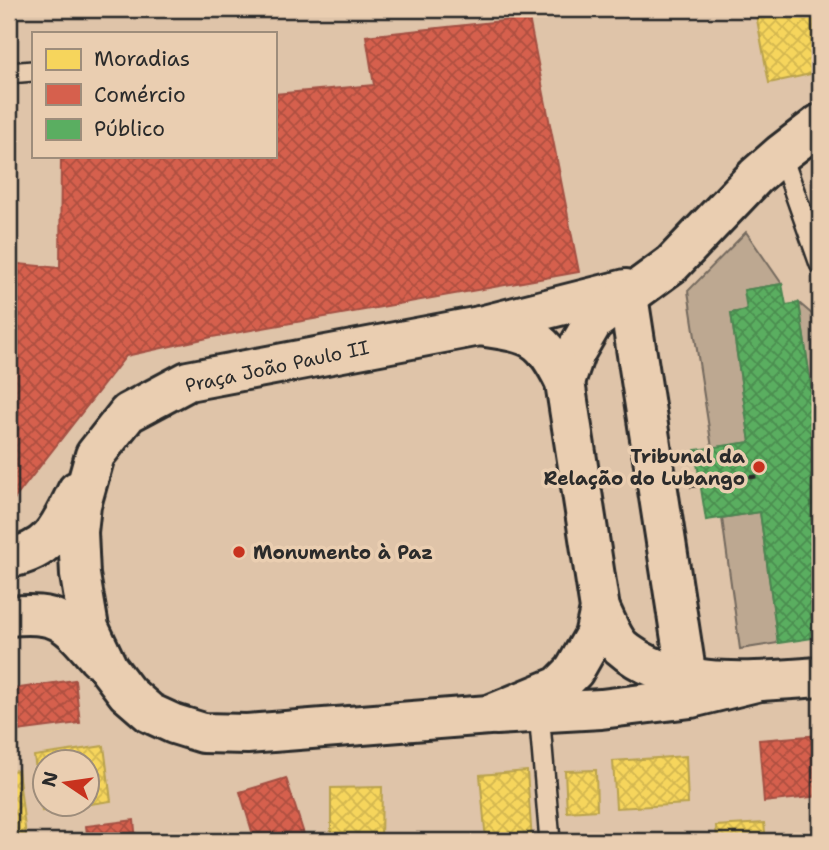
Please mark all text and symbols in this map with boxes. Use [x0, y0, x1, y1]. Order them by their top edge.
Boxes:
legend [32, 32, 276, 158]
text: Moradias [94, 45, 190, 73]
text: Comércio [94, 81, 186, 109]
text: Público [94, 115, 165, 143]
street label: Praça João Paulo II [183, 335, 371, 398]
place label: Tribunal da Relação do Lubango [544, 444, 745, 491]
marker: Tribunal da Relação do Lubango [751, 459, 767, 475]
place label: Monumento à Paz [253, 540, 433, 565]
marker: Monumento à Paz [231, 544, 247, 560]
north arrow [32, 748, 102, 818]
text: N [36, 769, 64, 789]

